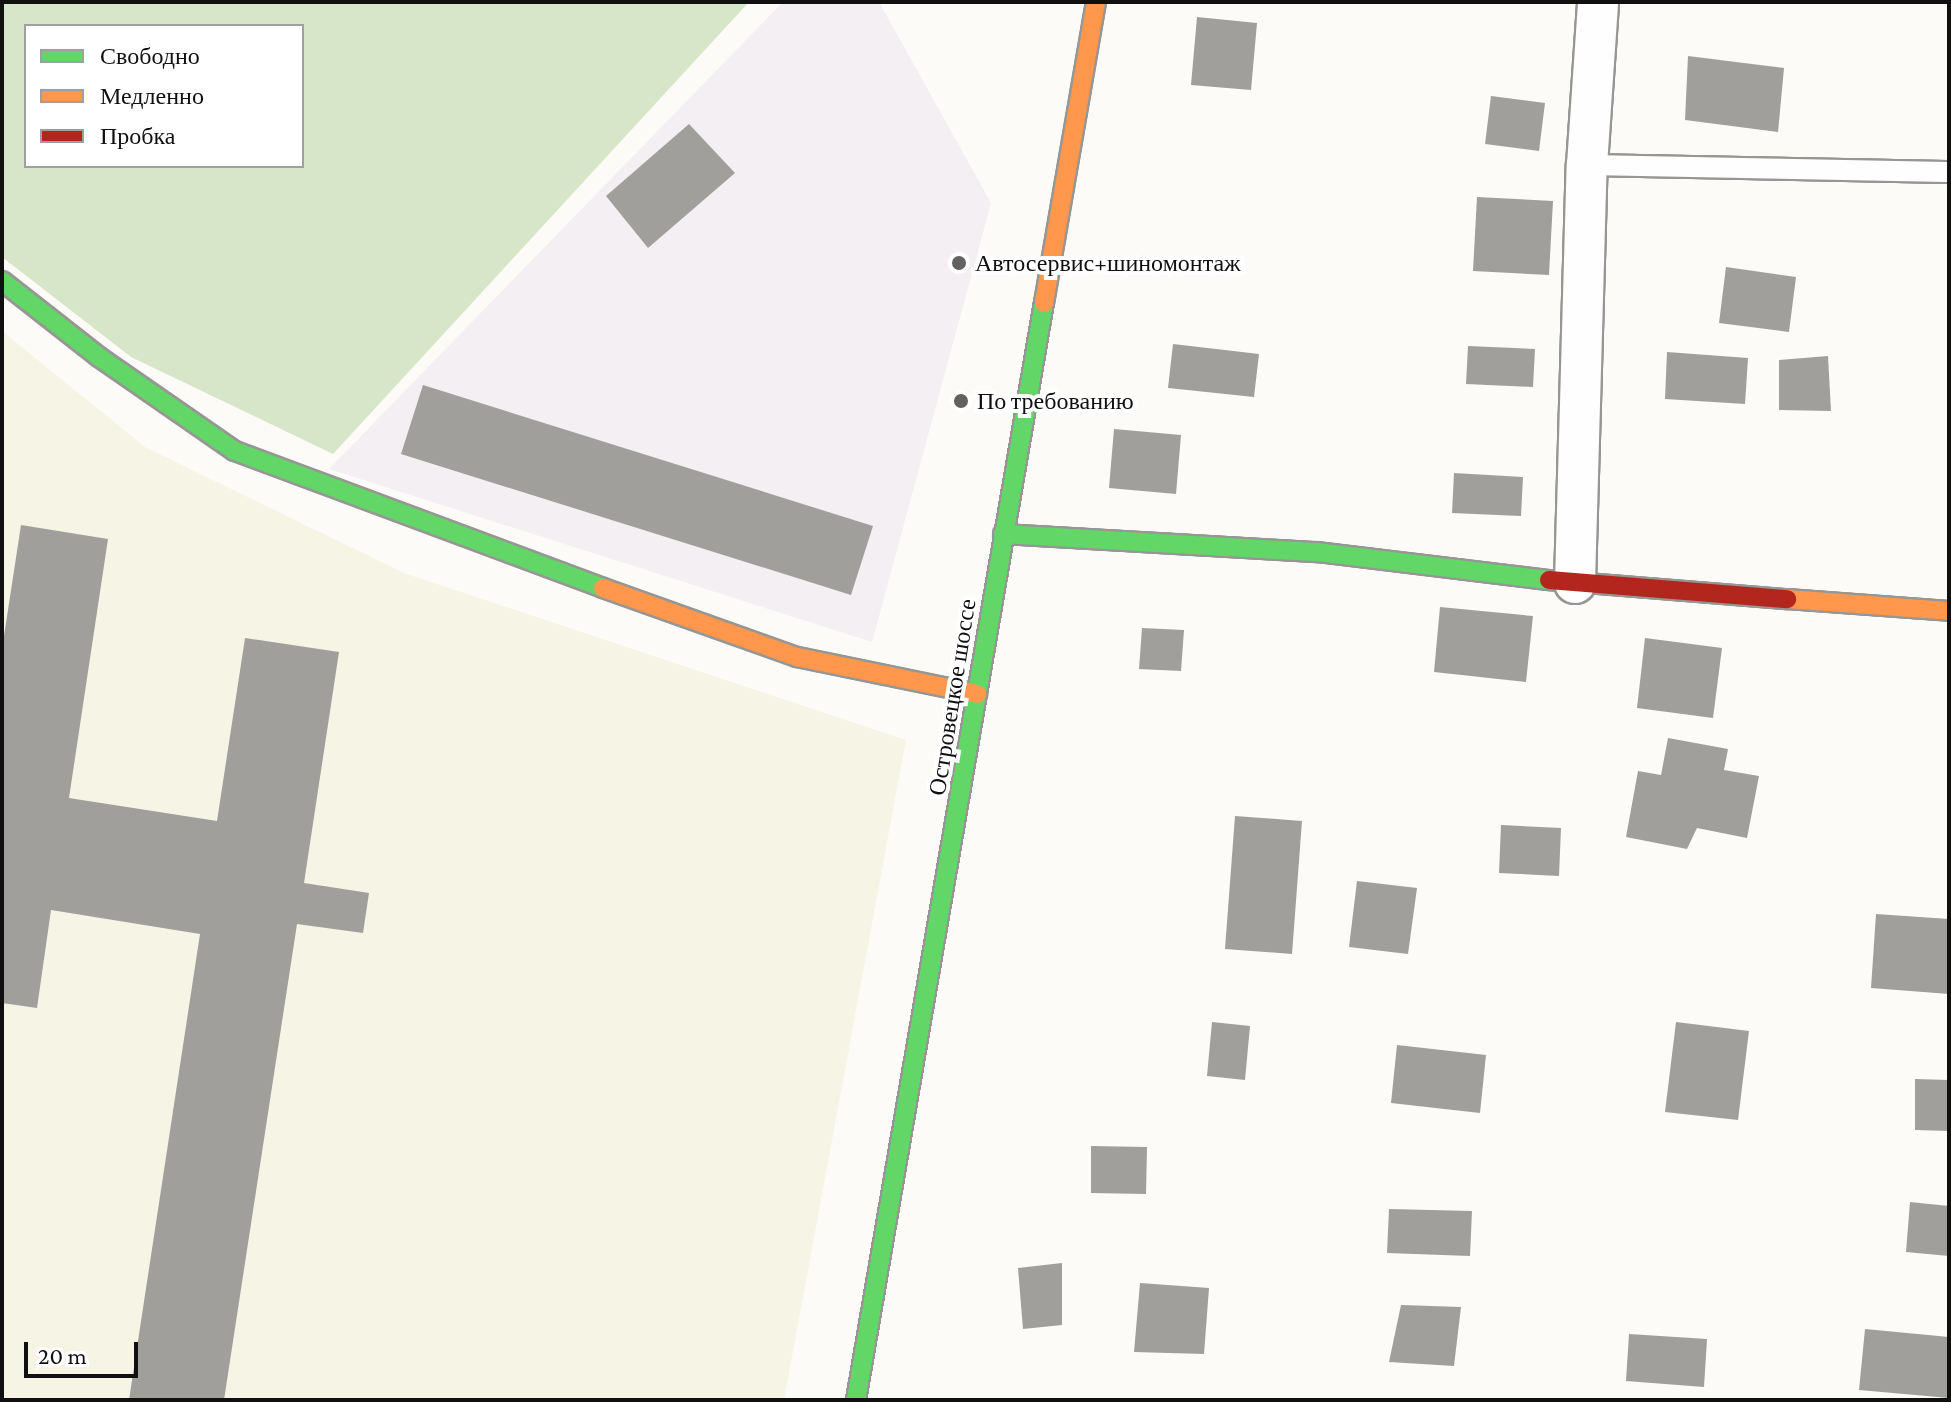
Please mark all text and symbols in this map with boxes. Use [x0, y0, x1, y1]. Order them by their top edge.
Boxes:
legend [24, 24, 304, 168]
text: Свободно [100, 42, 200, 69]
text: Медленно [100, 82, 204, 109]
text: Пробка [100, 122, 176, 149]
place label: Автосервис+шиномонтаж [975, 249, 1241, 277]
marker: Автосервис+шиномонтаж [950, 254, 968, 272]
place label: По требованию [977, 387, 1134, 415]
marker: По требованию [952, 392, 970, 410]
street label: Островецкое шоссе [922, 597, 982, 797]
scale bar [28, 1326, 142, 1376]
text: 20 m [38, 1342, 87, 1369]

